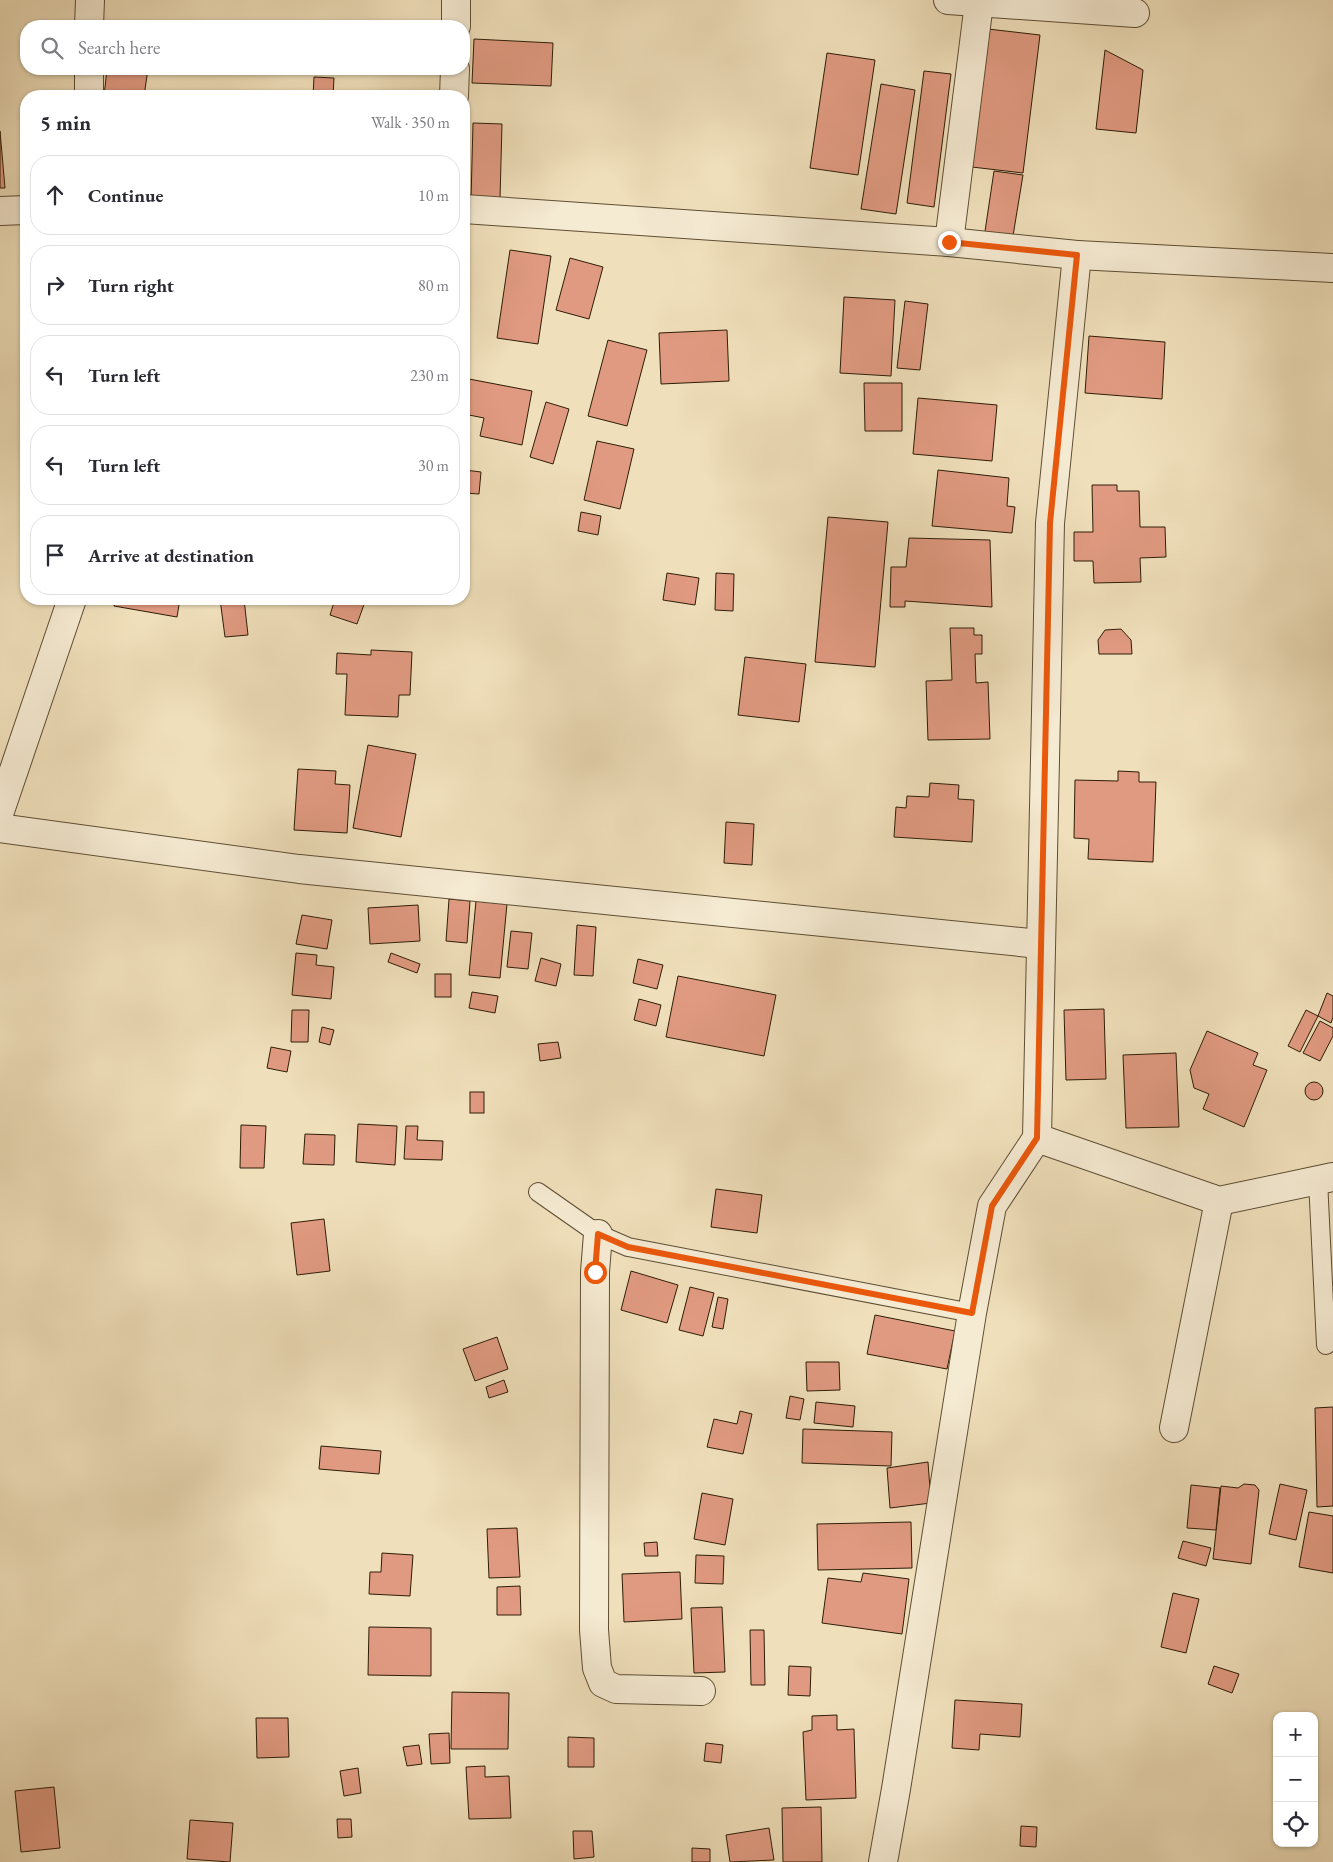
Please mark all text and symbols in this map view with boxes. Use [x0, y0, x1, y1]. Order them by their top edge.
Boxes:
search box [20, 20, 470, 75]
icon: search [38, 34, 66, 62]
text: Search here [78, 35, 160, 60]
text: 5 min [40, 109, 91, 136]
text: Walk · 350 m [371, 112, 450, 133]
icon: ahead [41, 181, 69, 209]
text: Continue [88, 183, 163, 208]
text: 10 m [418, 185, 449, 206]
route end [938, 231, 961, 254]
icon: right [41, 271, 69, 299]
text: Turn right [88, 273, 174, 298]
text: 80 m [418, 275, 449, 296]
icon: left [41, 361, 69, 389]
text: Turn left [88, 363, 160, 388]
text: 230 m [410, 365, 449, 386]
icon: left [41, 451, 69, 479]
text: Turn left [88, 453, 160, 478]
text: 30 m [418, 455, 449, 476]
icon: arrive [41, 541, 69, 569]
text: Arrive at destination [88, 543, 254, 568]
route start [584, 1261, 607, 1284]
map controls [1273, 1712, 1318, 1847]
button: + [1273, 1712, 1318, 1757]
button: − [1273, 1757, 1318, 1802]
button: locate [1273, 1802, 1318, 1847]

